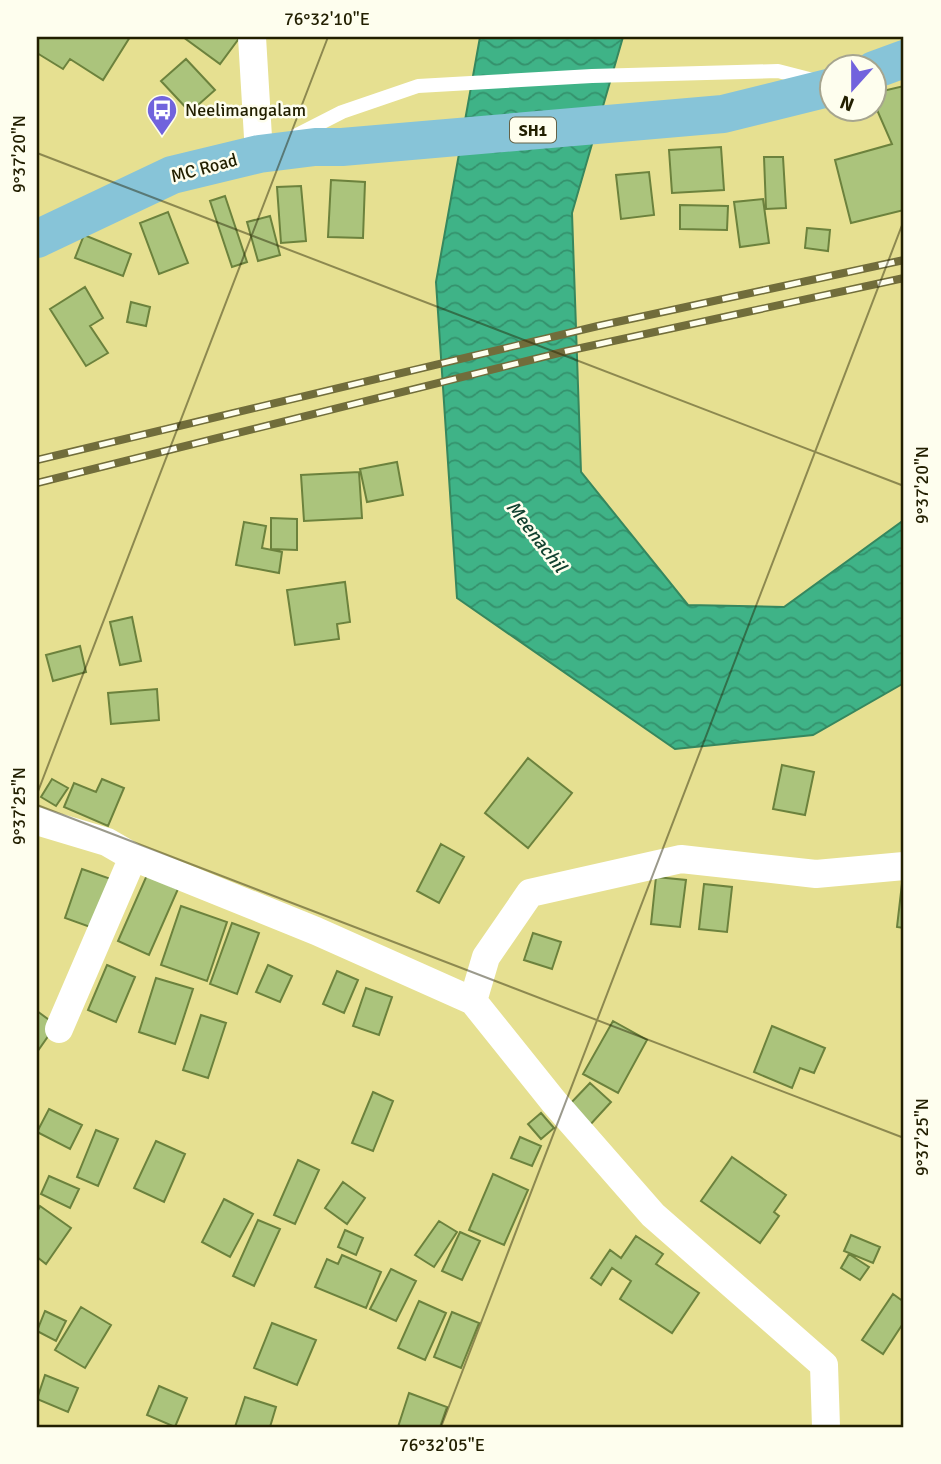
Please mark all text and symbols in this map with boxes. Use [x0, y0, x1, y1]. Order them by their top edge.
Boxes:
text: 76°32'10"E [284, 8, 370, 30]
north arrow [818, 52, 888, 122]
text: N [837, 89, 858, 117]
bus stop icon: Neelimangalam [145, 93, 179, 137]
place label: Neelimangalam [185, 99, 306, 121]
text: 9°37'20"N [8, 115, 30, 193]
road number: SH1 [510, 118, 556, 142]
street label: MC Road [168, 149, 240, 187]
text: 9°37'20"N [911, 446, 933, 524]
water label: Meenachil [501, 496, 572, 578]
text: 9°37'25"N [8, 767, 30, 845]
text: 9°37'25"N [911, 1098, 933, 1176]
text: 76°32'05"E [399, 1434, 485, 1456]

